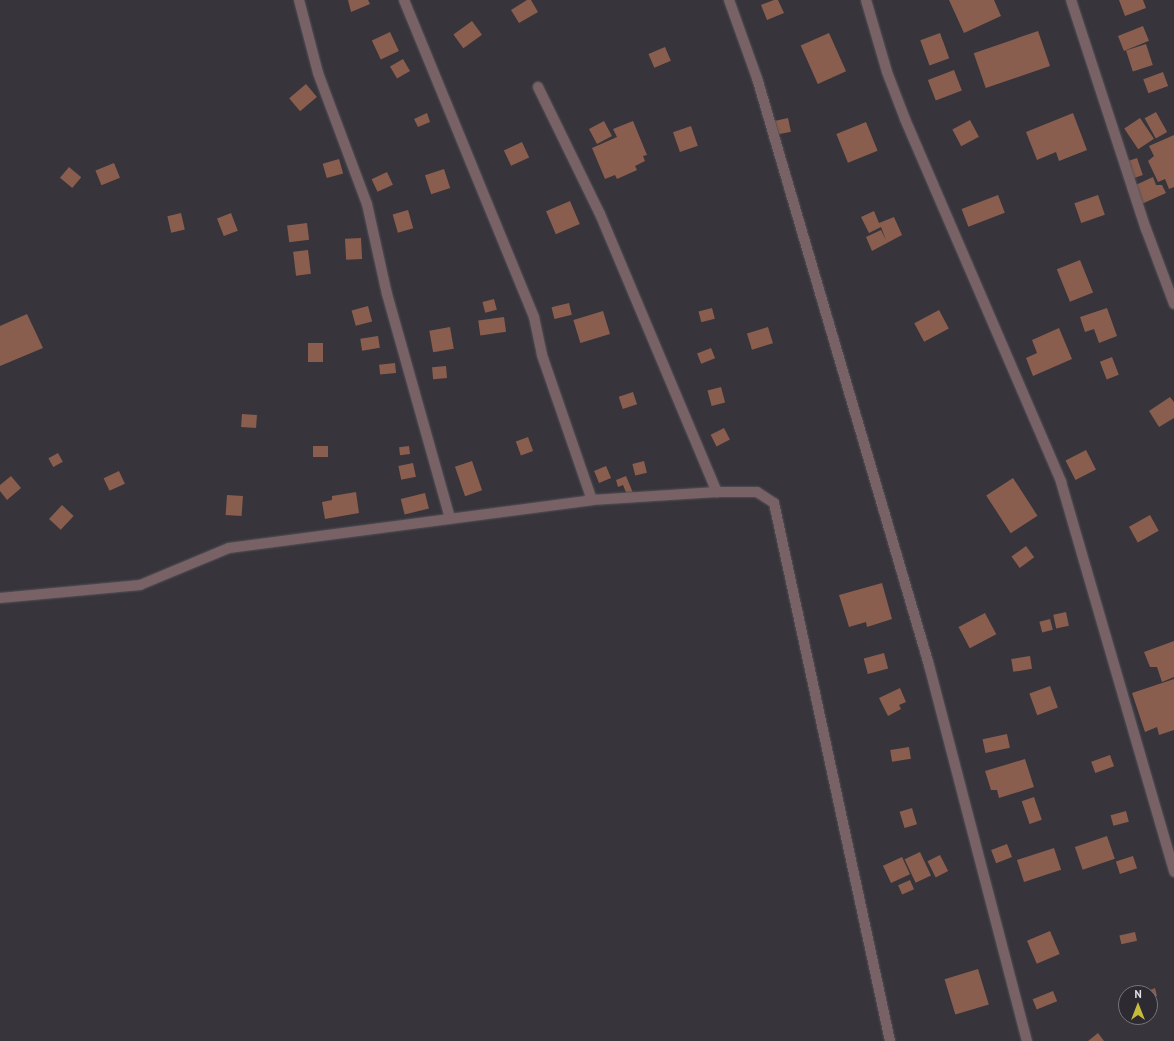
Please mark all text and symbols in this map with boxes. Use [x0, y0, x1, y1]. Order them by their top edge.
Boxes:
north arrow [1118, 985, 1158, 1025]
text: N [1134, 987, 1142, 1001]

